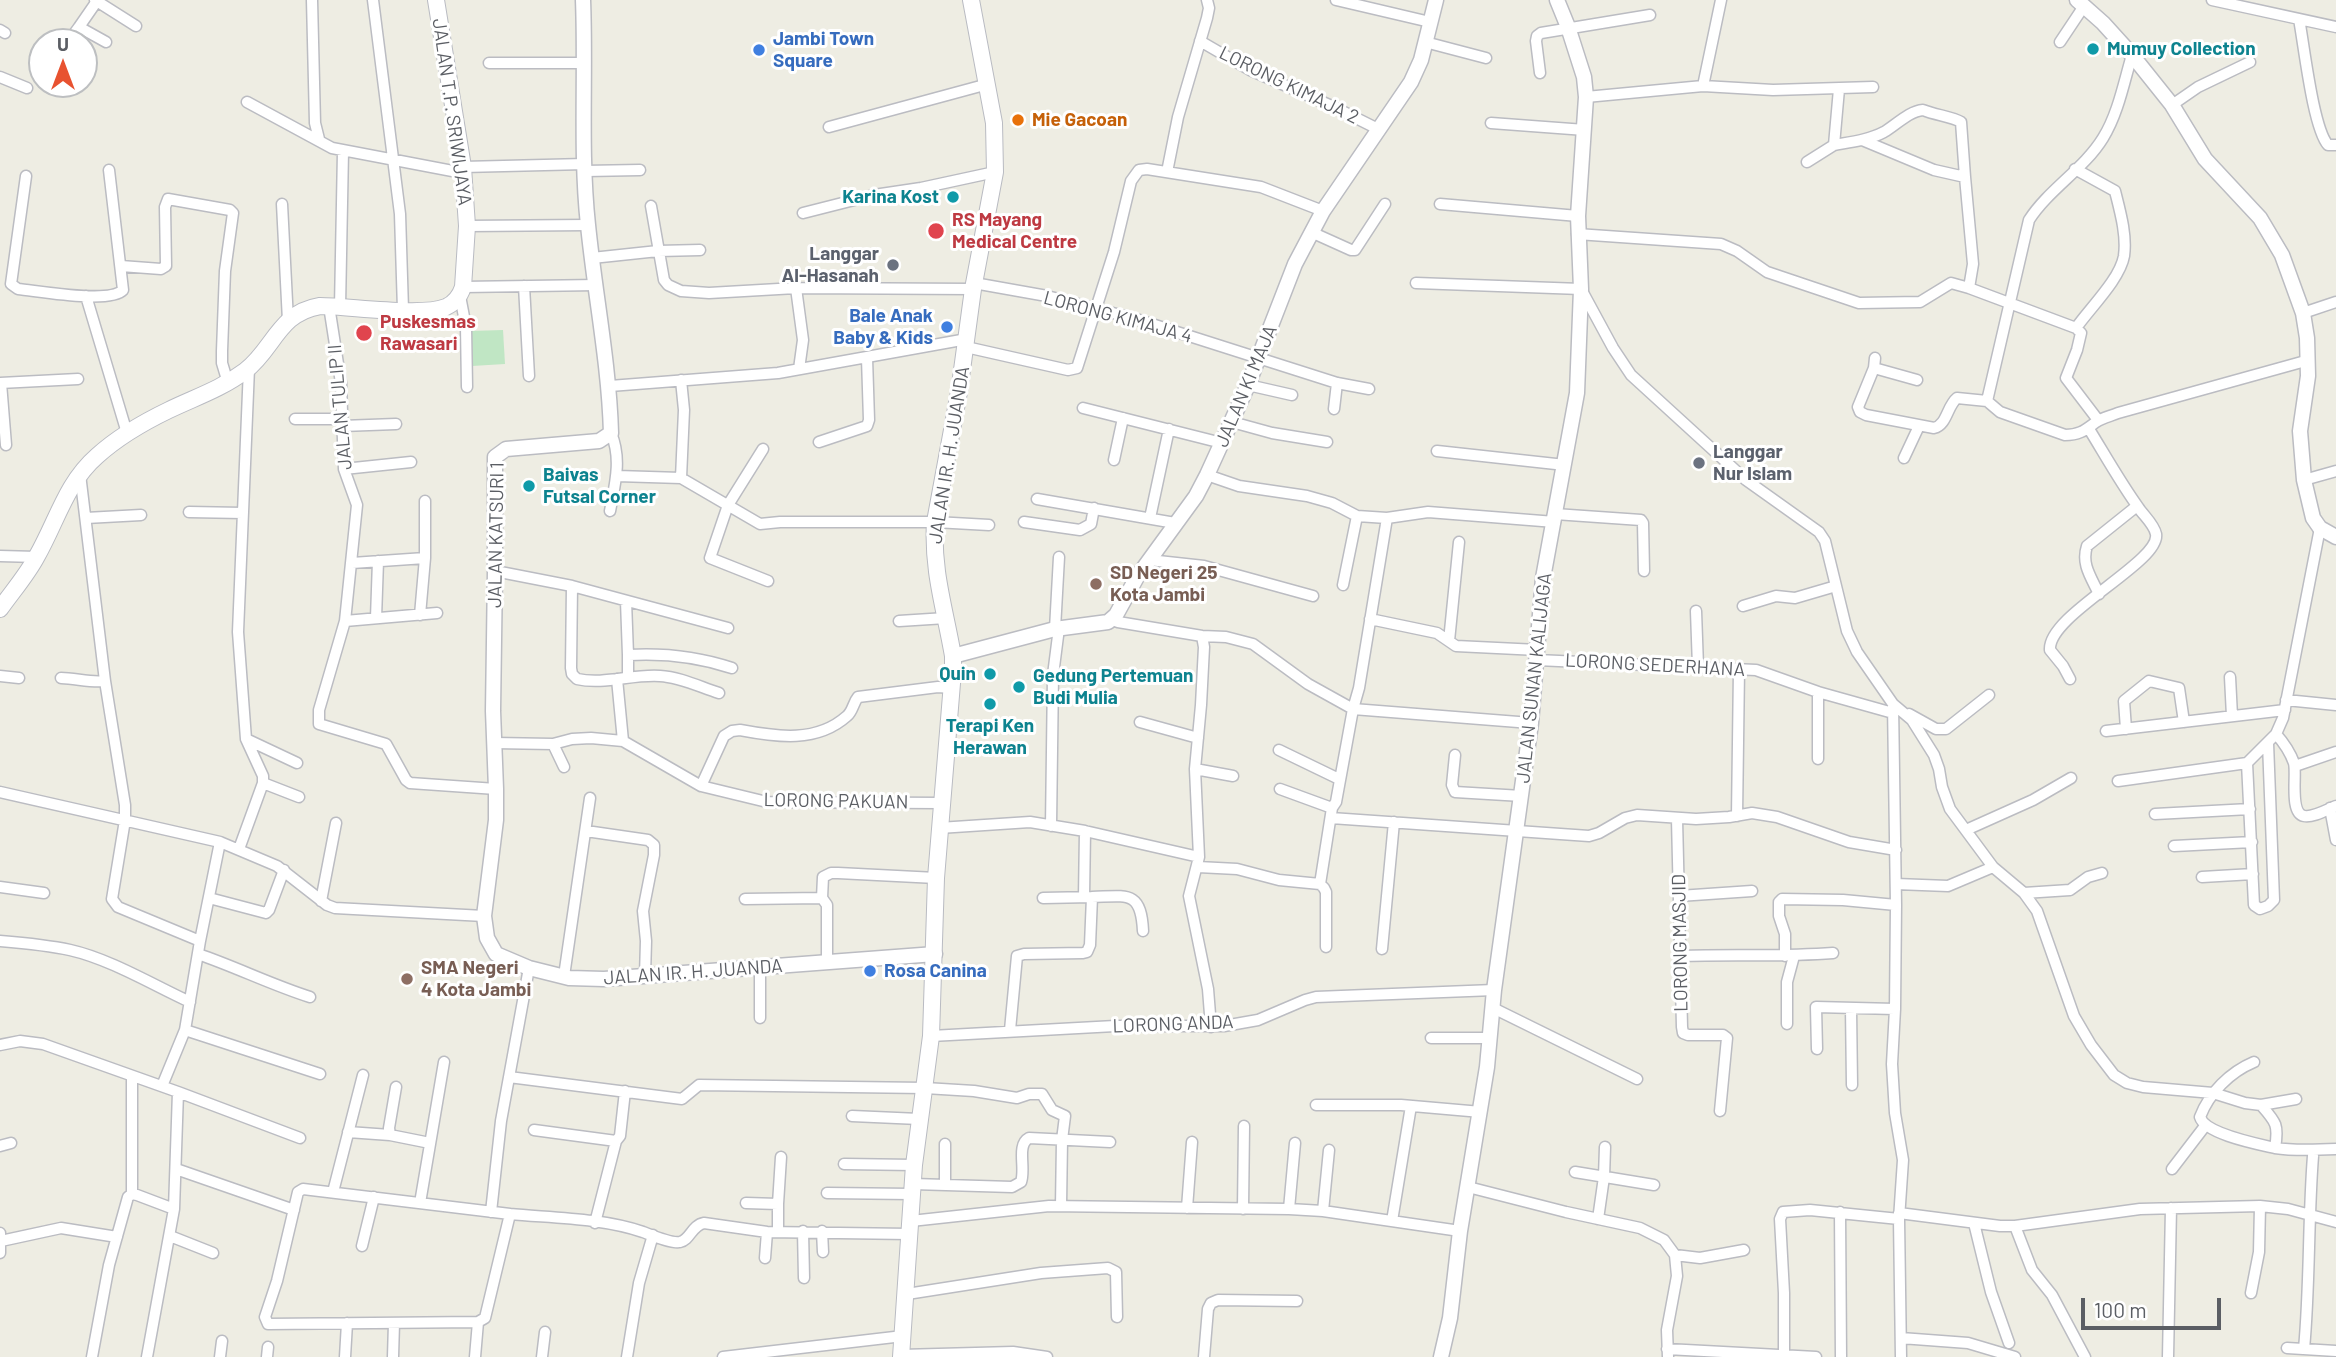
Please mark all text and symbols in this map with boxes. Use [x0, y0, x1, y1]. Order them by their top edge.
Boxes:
street label: JALAN T.P. SRIWIJAYA [428, 17, 476, 207]
north arrow [28, 28, 98, 98]
place label: Jambi Town Square [773, 28, 874, 72]
text: U [57, 32, 69, 55]
place label: Mumuy Collection [2107, 38, 2256, 60]
street label: LORONG KIMAJA 2 [1215, 41, 1363, 129]
marker: Mumuy Collection [2085, 41, 2101, 57]
marker: Jambi Town Square [751, 42, 767, 58]
place label: Mie Gacoan [1032, 109, 1127, 131]
marker: Mie Gacoan [1010, 112, 1026, 128]
place label: Karina Kost [842, 186, 939, 208]
marker: Karina Kost [945, 189, 961, 205]
place label: RS Mayang Medical Centre [952, 209, 1077, 253]
marker: RS Mayang Medical Centre [926, 221, 946, 241]
place label: Langgar Al-Hasanah [781, 243, 879, 287]
marker: Langgar Al-Hasanah [885, 257, 901, 273]
street label: LORONG KIMAJA 4 [1041, 286, 1195, 348]
place label: Bale Anak Baby & Kids [833, 305, 933, 349]
place label: Puskesmas Rawasari [380, 311, 476, 355]
marker: Bale Anak Baby & Kids [939, 319, 955, 335]
street label: JALAN KI MAJA [1210, 322, 1282, 450]
marker: Puskesmas Rawasari [354, 323, 374, 343]
street label: JALAN TULIP II [323, 343, 357, 471]
street label: JALAN IR. H. JUANDA [924, 365, 974, 545]
place label: Langgar Nur Islam [1713, 441, 1792, 485]
marker: Langgar Nur Islam [1691, 455, 1707, 471]
street label: JALAN KATSURI 1 [483, 462, 509, 608]
place label: Baivas Futsal Corner [543, 464, 656, 508]
marker: Baivas Futsal Corner [521, 478, 537, 494]
place label: SD Negeri 25 Kota Jambi [1110, 562, 1218, 606]
street label: JALAN SUNAN KALIJAGA [1512, 572, 1556, 784]
marker: SD Negeri 25 Kota Jambi [1088, 576, 1104, 592]
street label: LORONG SEDERHANA [1564, 649, 1746, 681]
place label: Quin [939, 663, 976, 685]
place label: Gedung Pertemuan Budi Mulia [1033, 665, 1194, 709]
marker: Quin [982, 666, 998, 682]
marker: Gedung Pertemuan Budi Mulia [1011, 679, 1027, 695]
marker: Terapi Ken Herawan [982, 696, 998, 712]
place label: Terapi Ken Herawan [946, 715, 1034, 759]
street label: LORONG PAKUAN [763, 788, 909, 814]
street label: LORONG MASJID [1667, 874, 1693, 1012]
street label: JALAN IR. H. JUANDA [603, 954, 783, 990]
place label: SMA Negeri 4 Kota Jambi [421, 957, 531, 1001]
place label: Rosa Canina [884, 960, 987, 982]
marker: Rosa Canina [862, 963, 878, 979]
marker: SMA Negeri 4 Kota Jambi [399, 971, 415, 987]
street label: LORONG ANDA [1112, 1010, 1234, 1038]
scale bar [2084, 1284, 2224, 1328]
text: 100 m [2094, 1297, 2147, 1322]

